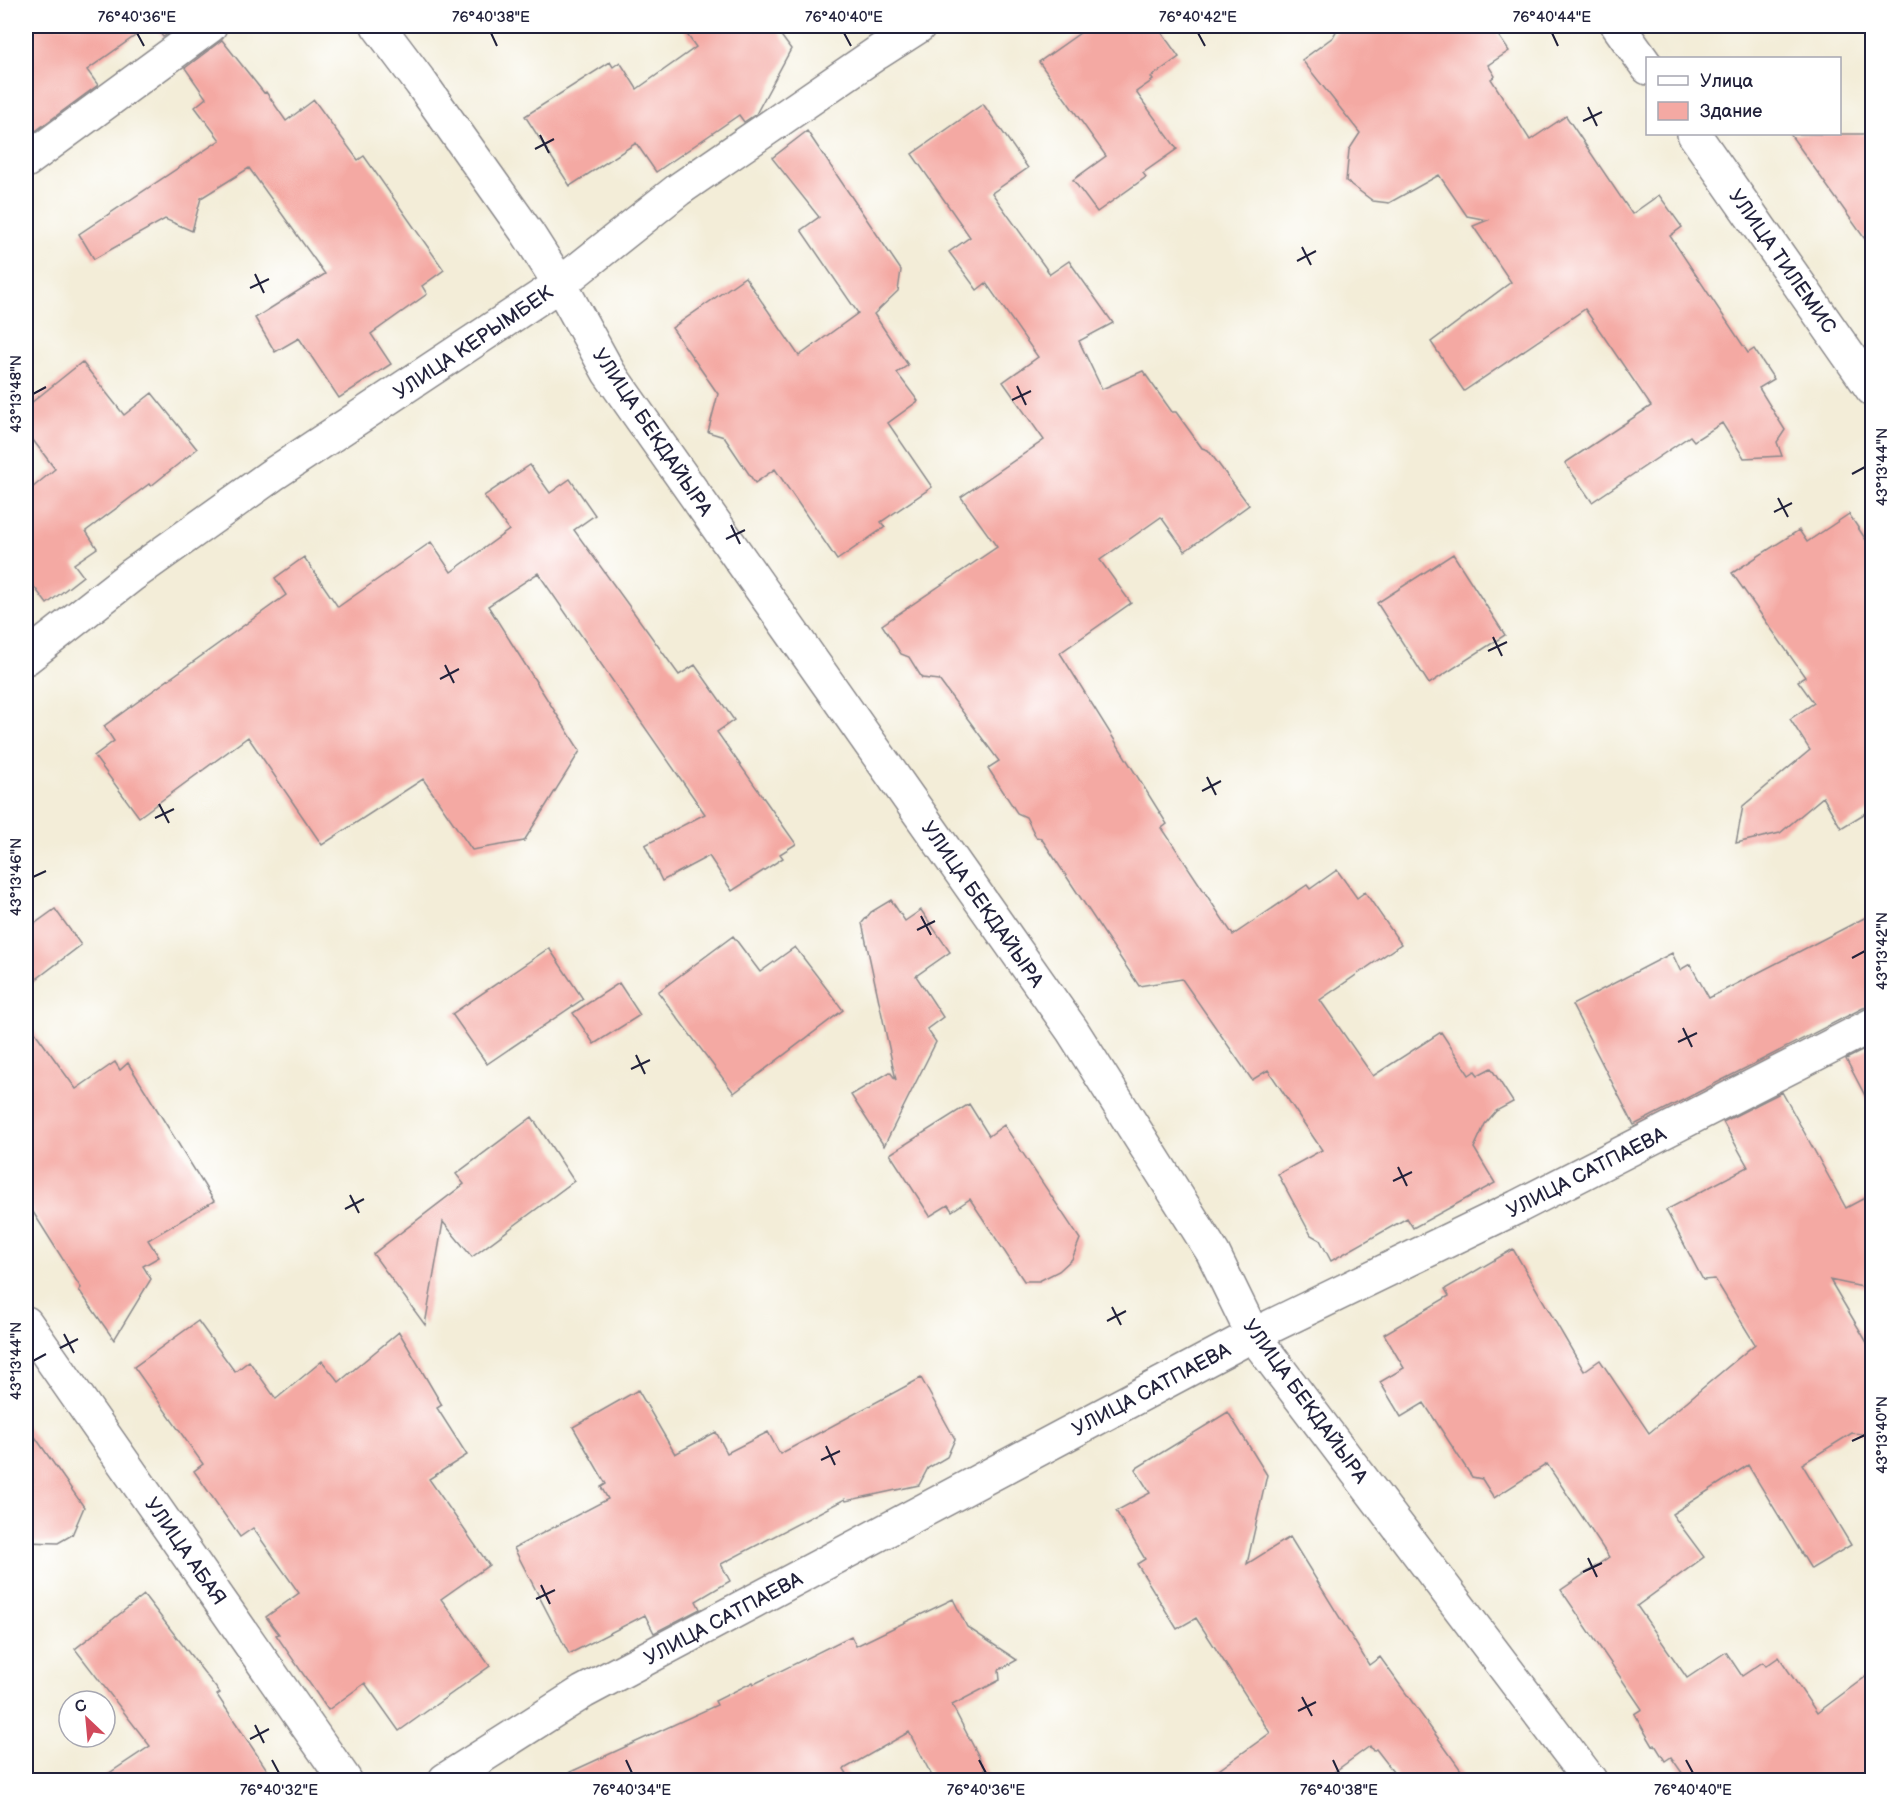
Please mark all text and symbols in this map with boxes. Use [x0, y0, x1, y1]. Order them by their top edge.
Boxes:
text: 76°40'36"E [98, 8, 176, 27]
text: 76°40'38"E [452, 8, 530, 27]
text: 76°40'40"E [805, 8, 883, 27]
text: 76°40'42"E [1159, 8, 1237, 27]
text: 76°40'44"E [1513, 8, 1591, 27]
legend [1646, 57, 1841, 135]
text: Улица [1700, 71, 1754, 92]
text: Здание [1700, 101, 1762, 122]
street label: УЛИЦА ТИЛЕМИС [1723, 185, 1841, 339]
street label: УЛИЦА КЕРЫМБЕК [390, 281, 558, 405]
street label: УЛИЦА БЕКДАЙЫРА [587, 344, 718, 522]
text: 43°13'48"N [7, 355, 26, 433]
text: 43°13'44"N [1873, 428, 1892, 506]
street label: УЛИЦА БЕКДАЙЫРА [916, 817, 1049, 993]
text: 43°13'46"N [7, 838, 26, 916]
text: 43°13'42"N [1873, 912, 1892, 990]
street label: УЛИЦА САТПАЕВА [1503, 1122, 1671, 1223]
street label: УЛИЦА БЕКДАЙЫРА [1238, 1315, 1373, 1489]
text: 43°13'44"N [7, 1322, 26, 1400]
street label: УЛИЦА САТПАЕВА [1068, 1338, 1235, 1442]
text: 43°13'40"N [1873, 1396, 1892, 1474]
street label: УЛИЦА АБАЯ [139, 1493, 231, 1610]
street label: УЛИЦА САТПАЕВА [640, 1567, 807, 1671]
north arrow [57, 1689, 117, 1749]
text: С [72, 1696, 90, 1718]
text: 76°40'32"E [240, 1781, 318, 1800]
text: 76°40'34"E [593, 1781, 671, 1800]
text: 76°40'36"E [947, 1781, 1025, 1800]
text: 76°40'38"E [1300, 1781, 1378, 1800]
text: 76°40'40"E [1654, 1781, 1732, 1800]

